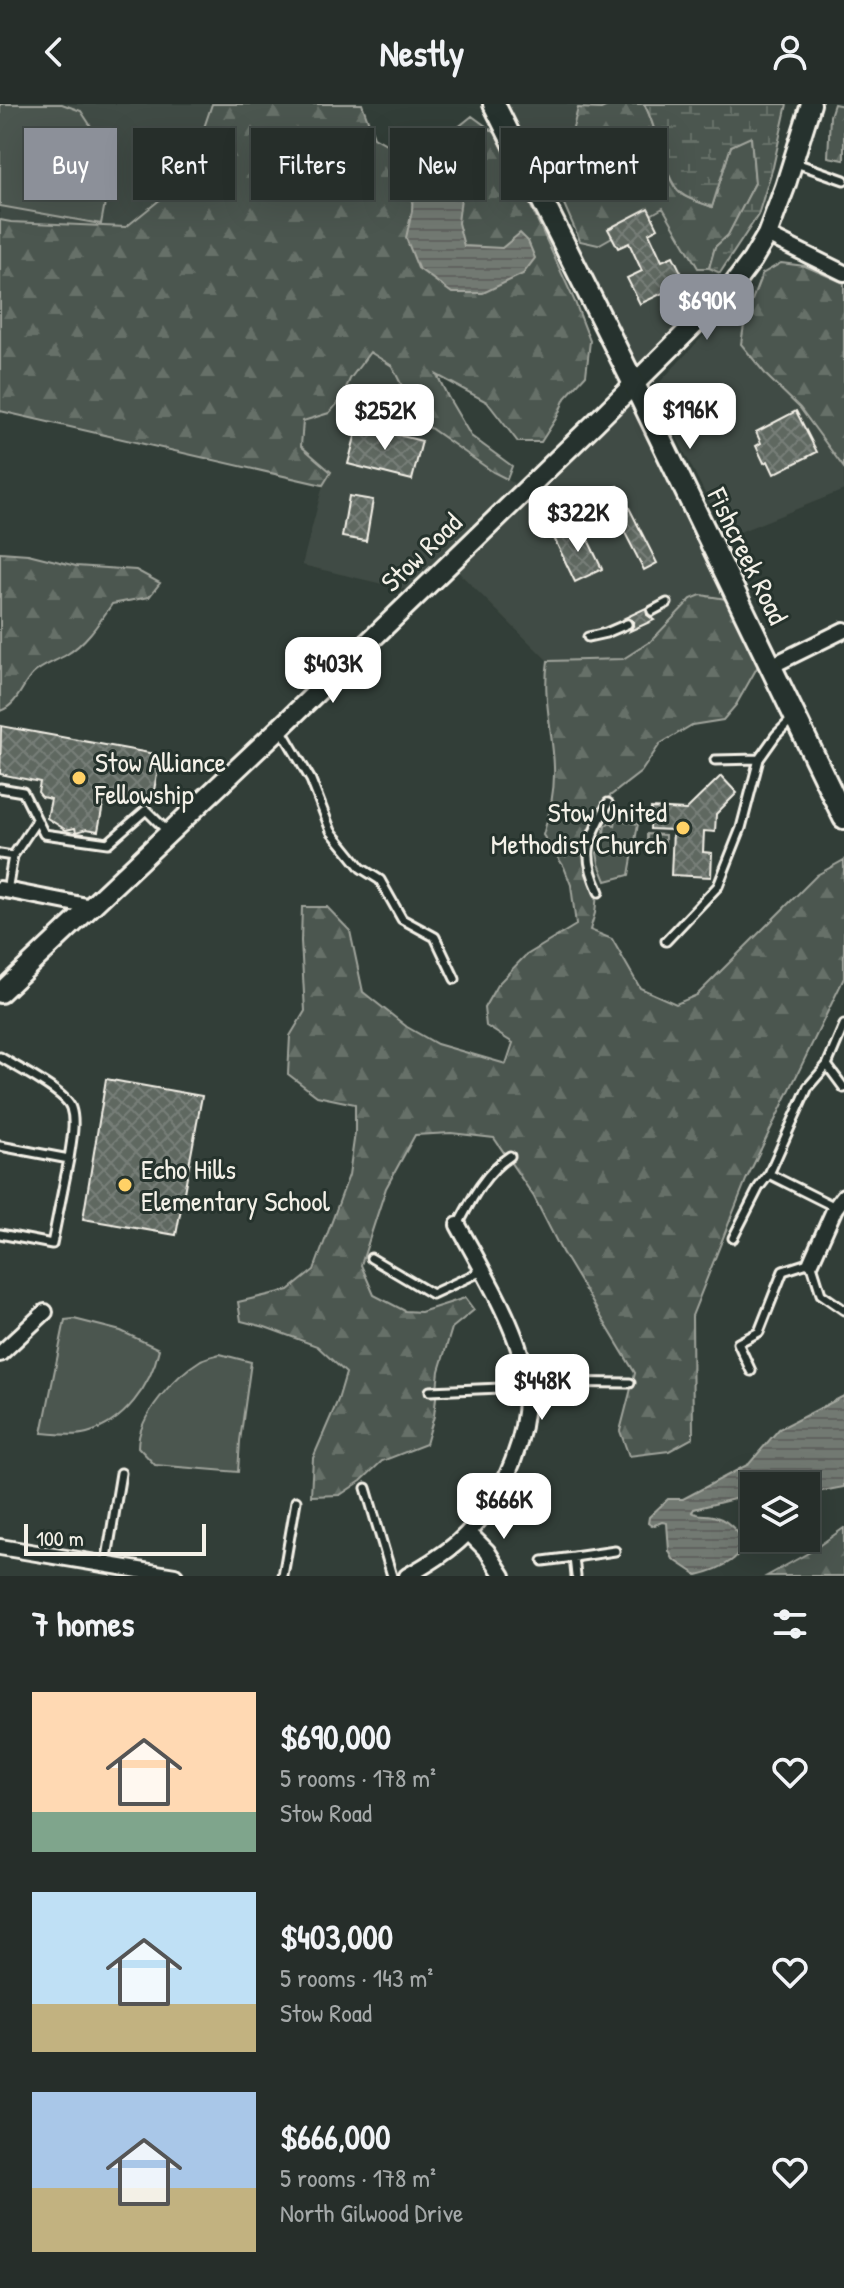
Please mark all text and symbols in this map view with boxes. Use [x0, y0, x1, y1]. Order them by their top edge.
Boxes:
text: Nestly [380, 28, 464, 77]
icon: back [32, 30, 76, 74]
icon: person [768, 30, 812, 74]
chip: Buy [24, 128, 117, 200]
chip: Rent [133, 128, 235, 200]
chip: Filters [251, 128, 374, 200]
chip: New [390, 128, 485, 200]
chip: Apartment [501, 128, 667, 200]
pin: $690K [651, 274, 763, 342]
text: $690K [678, 282, 736, 317]
pin: $196K [634, 383, 746, 451]
pin: $252K [329, 384, 441, 452]
text: $196K [662, 391, 718, 426]
text: $252K [354, 392, 416, 427]
street label: Fishcreek Road [698, 481, 797, 631]
pin: $322K [522, 486, 634, 554]
text: $322K [547, 494, 609, 529]
street label: Stow Road [372, 504, 470, 600]
pin: $403K [277, 637, 389, 705]
text: $403K [303, 645, 363, 680]
place label: Stow Alliance Fellowship [94, 743, 226, 813]
marker: Stow Alliance Fellowship [70, 769, 88, 787]
place label: Stow United Methodist Church [491, 793, 667, 863]
marker: Stow United Methodist Church [674, 819, 692, 837]
place label: Echo Hills Elementary School [141, 1150, 331, 1220]
marker: Echo Hills Elementary School [116, 1176, 134, 1194]
pin: $448K [486, 1354, 598, 1422]
text: $448K [513, 1362, 571, 1397]
map controls [740, 1472, 820, 1552]
button: layers [740, 1472, 820, 1552]
pin: $666K [448, 1473, 560, 1541]
text: $666K [475, 1481, 533, 1516]
scale bar [24, 1520, 206, 1556]
text: 100 m [36, 1523, 84, 1553]
text: 7 homes [32, 1601, 134, 1647]
icon: filters [768, 1602, 812, 1646]
text: $690,000 [280, 1714, 391, 1760]
icon: home [96, 1724, 192, 1820]
icon: heart [768, 1750, 812, 1794]
text: 5 rooms · 178 m² [280, 1760, 436, 1795]
text: Stow Road [280, 1795, 372, 1830]
text: $403,000 [280, 1914, 393, 1960]
icon: home [96, 1924, 192, 2020]
icon: heart [768, 1950, 812, 1994]
text: 5 rooms · 143 m² [280, 1960, 433, 1995]
text: Stow Road [280, 1995, 372, 2030]
text: $666,000 [280, 2114, 391, 2160]
icon: home [96, 2124, 192, 2220]
icon: heart [768, 2150, 812, 2194]
text: 5 rooms · 178 m² [280, 2160, 436, 2195]
text: North Gilwood Drive [280, 2195, 463, 2230]

